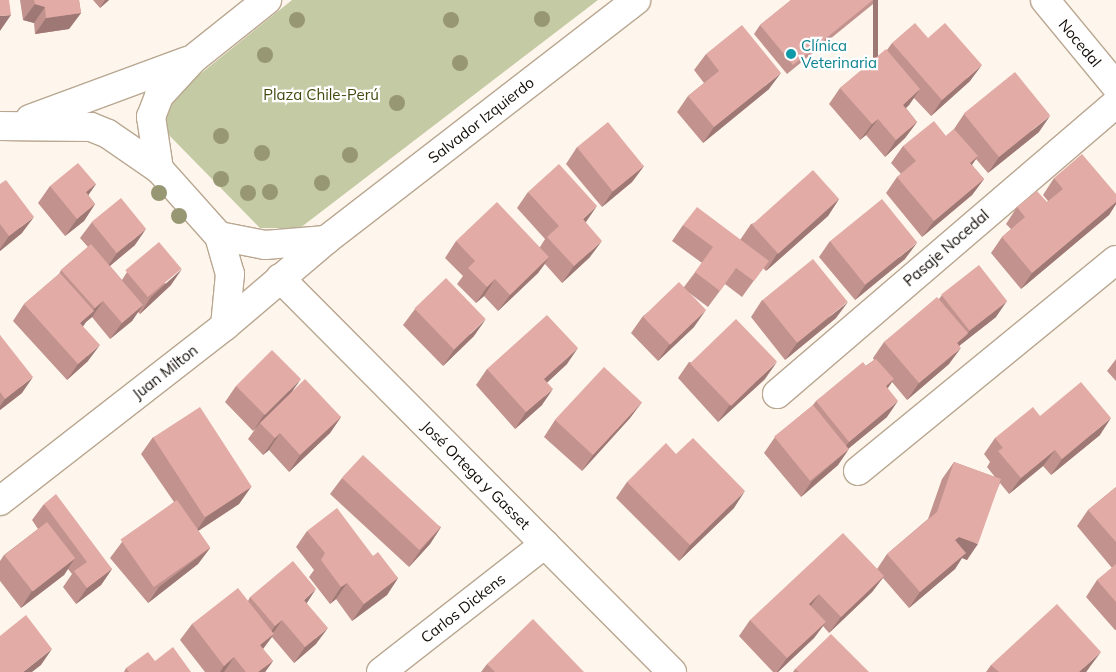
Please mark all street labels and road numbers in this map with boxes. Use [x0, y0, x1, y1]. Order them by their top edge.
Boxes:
street label: Nocedal [1055, 15, 1105, 71]
street label: Salvador Izquierdo [424, 73, 538, 167]
street label: Pasaje Nocedal [900, 206, 992, 290]
street label: Juan Milton [129, 341, 201, 403]
street label: José Ortega y Gasset [418, 417, 534, 533]
street label: Carlos Dickens [417, 569, 509, 647]

